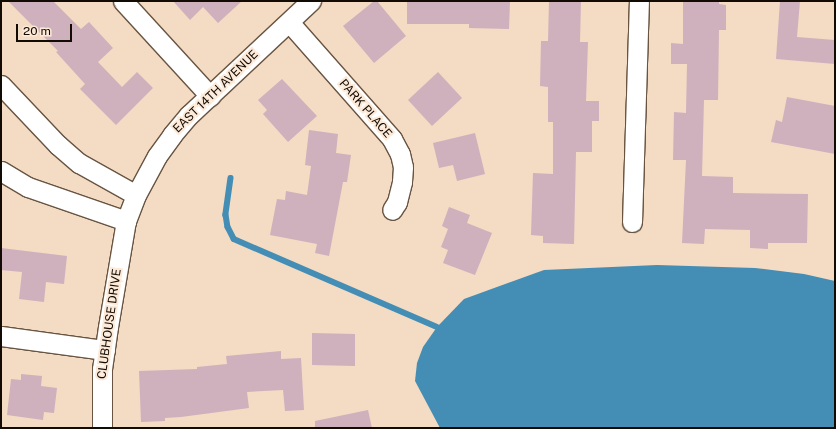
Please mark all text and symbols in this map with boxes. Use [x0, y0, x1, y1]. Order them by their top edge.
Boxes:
scale bar [18, 16, 74, 42]
text: 20 m [23, 24, 51, 38]
street label: EAST 14TH AVENUE [170, 48, 262, 136]
street label: PARK PLACE [336, 77, 394, 141]
street label: CLUBHOUSE DRIVE [95, 268, 125, 380]

